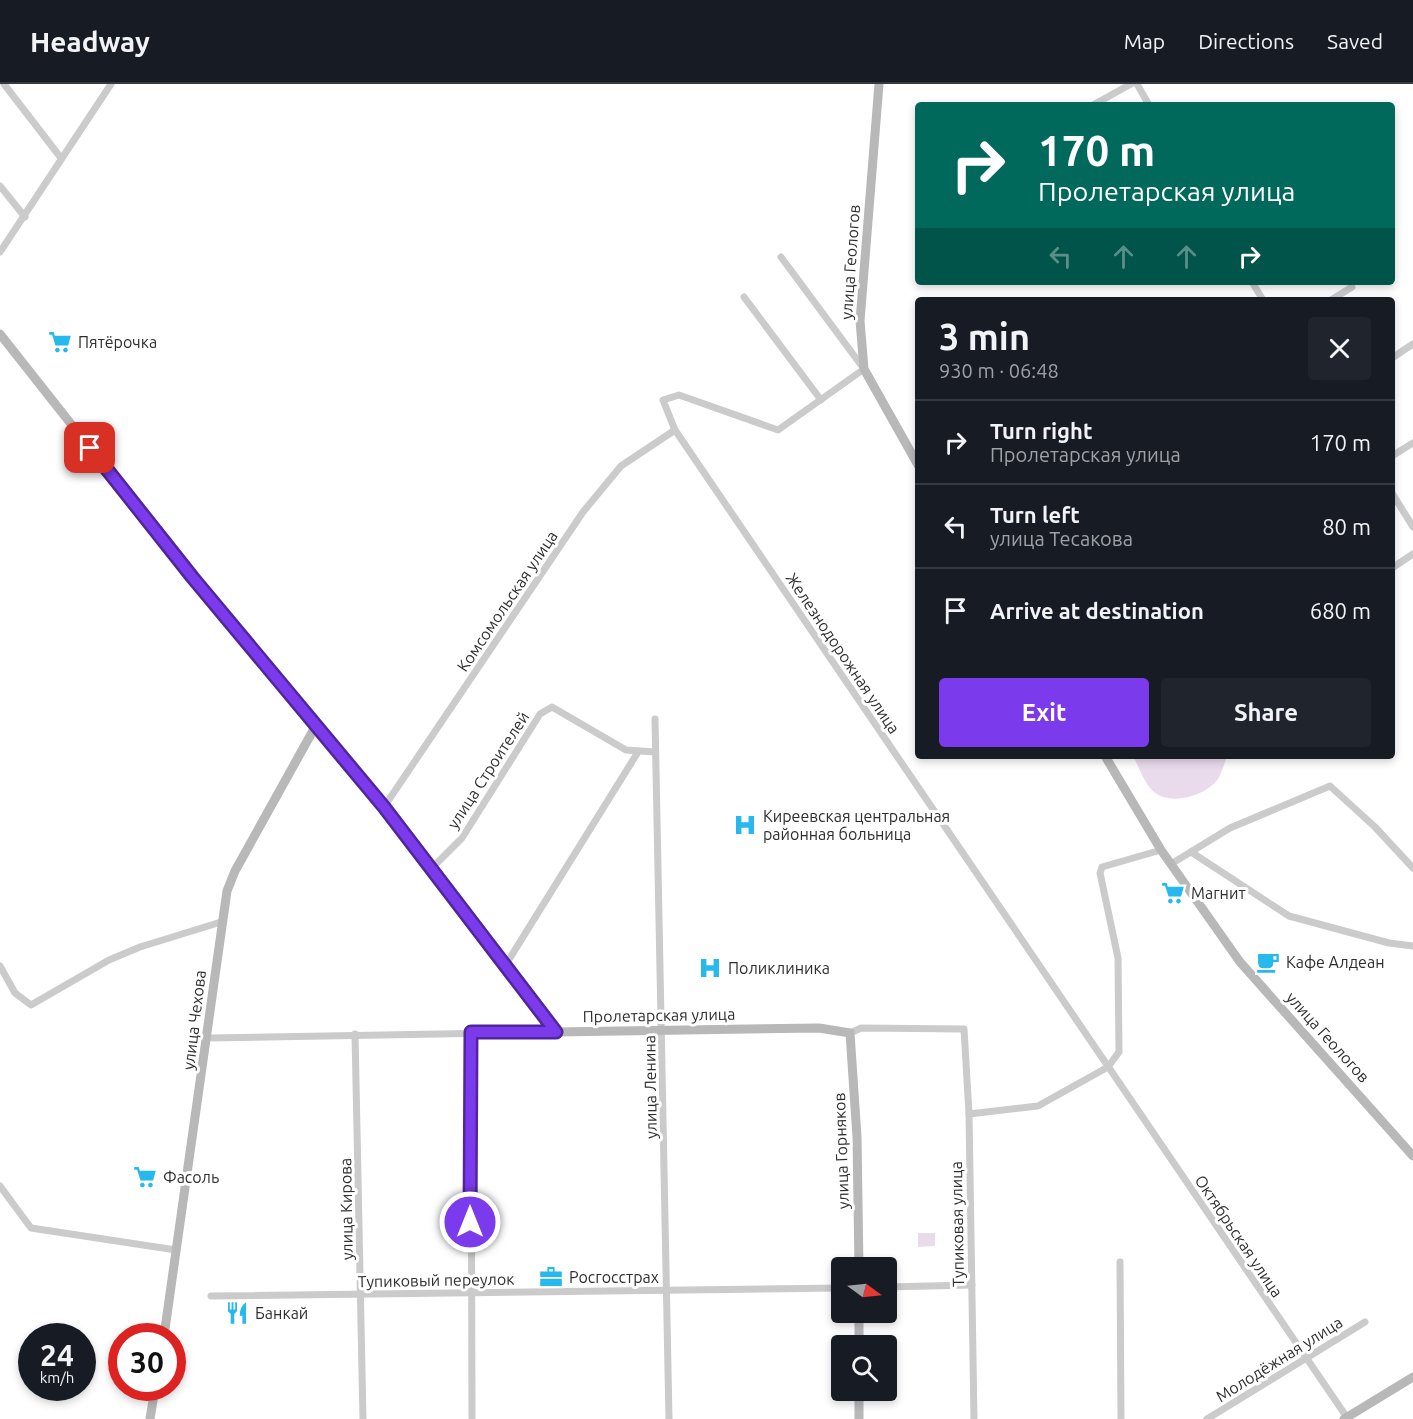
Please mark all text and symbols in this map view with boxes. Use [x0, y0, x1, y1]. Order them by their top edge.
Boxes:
text: Headway [30, 26, 150, 57]
text: Map [1124, 29, 1165, 53]
text: Directions [1198, 29, 1294, 53]
text: Saved [1327, 29, 1383, 53]
icon: right [939, 126, 1017, 204]
text: 170 m [1038, 127, 1155, 174]
text: Пролетарская улица [1038, 176, 1296, 206]
street label: улица Геологов [837, 204, 863, 320]
icon: left [1044, 240, 1077, 273]
icon: ahead [1107, 240, 1140, 273]
icon: ahead [1170, 240, 1203, 273]
icon: right [1233, 240, 1266, 273]
text: 3 min [939, 316, 1030, 357]
button: close [1308, 317, 1371, 380]
supermarket icon: Пятёрочка [47, 329, 73, 355]
place label: Пятёрочка [78, 333, 157, 351]
text: 930 m · 06:48 [939, 359, 1059, 382]
text: Turn right [990, 418, 1092, 443]
pin [64, 422, 115, 473]
icon: right [939, 426, 972, 459]
text: 170 m [1310, 430, 1371, 455]
icon: arrive [73, 431, 106, 464]
text: Пролетарская улица [990, 443, 1181, 466]
text: Turn left [990, 502, 1080, 527]
icon: left [939, 510, 972, 543]
text: 80 m [1322, 514, 1371, 539]
street label: Комсомольская улица [453, 527, 561, 675]
text: улица Тесакова [990, 527, 1133, 550]
street label: Железнодорожная улица [782, 569, 904, 737]
icon: arrive [939, 594, 972, 627]
text: Arrive at destination [990, 598, 1204, 623]
text: 680 m [1310, 598, 1371, 623]
button: Exit [939, 678, 1149, 747]
button: Share [1161, 678, 1371, 747]
street label: улица Строителей [443, 708, 533, 832]
place label: Киреевская центральная районная больница [763, 807, 950, 843]
hospital icon: Киреевская центральная районная больница [732, 812, 758, 838]
supermarket icon: Магнит [1160, 880, 1186, 906]
place label: Магнит [1191, 884, 1246, 902]
cafe icon: Кафе Алдеан [1255, 949, 1281, 975]
place label: Кафе Алдеан [1286, 953, 1385, 971]
hospital icon: Поликлиника [697, 955, 723, 981]
place label: Поликлиника [728, 959, 830, 977]
street label: улица Чехова [179, 969, 209, 1071]
street label: улица Геологов [1283, 988, 1373, 1086]
street label: Пролетарская улица [583, 1005, 735, 1025]
street label: улица Ленина [640, 1035, 660, 1139]
street label: улица Горняков [830, 1092, 852, 1210]
street label: улица Кирова [336, 1158, 356, 1260]
street label: Тупиковая улица [947, 1161, 967, 1287]
supermarket icon: Фасоль [132, 1164, 158, 1190]
place label: Фасоль [163, 1168, 219, 1186]
street label: Октябрьская улица [1191, 1172, 1287, 1300]
position arrow [438, 1190, 502, 1254]
north arrow [831, 1257, 897, 1323]
map controls [831, 1257, 897, 1401]
office icon: Росгосстрах [538, 1264, 564, 1290]
place label: Росгосстрах [569, 1268, 659, 1286]
street label: Тупиковый переулок [357, 1270, 515, 1290]
restaurant icon: Банкай [224, 1300, 250, 1326]
place label: Банкай [255, 1304, 308, 1322]
street label: Молодёжная улица [1212, 1313, 1346, 1405]
speed limit sign: 30 [108, 1323, 186, 1401]
button: search [831, 1335, 897, 1401]
text: 24 [40, 1338, 74, 1372]
text: km/h [40, 1369, 74, 1386]

